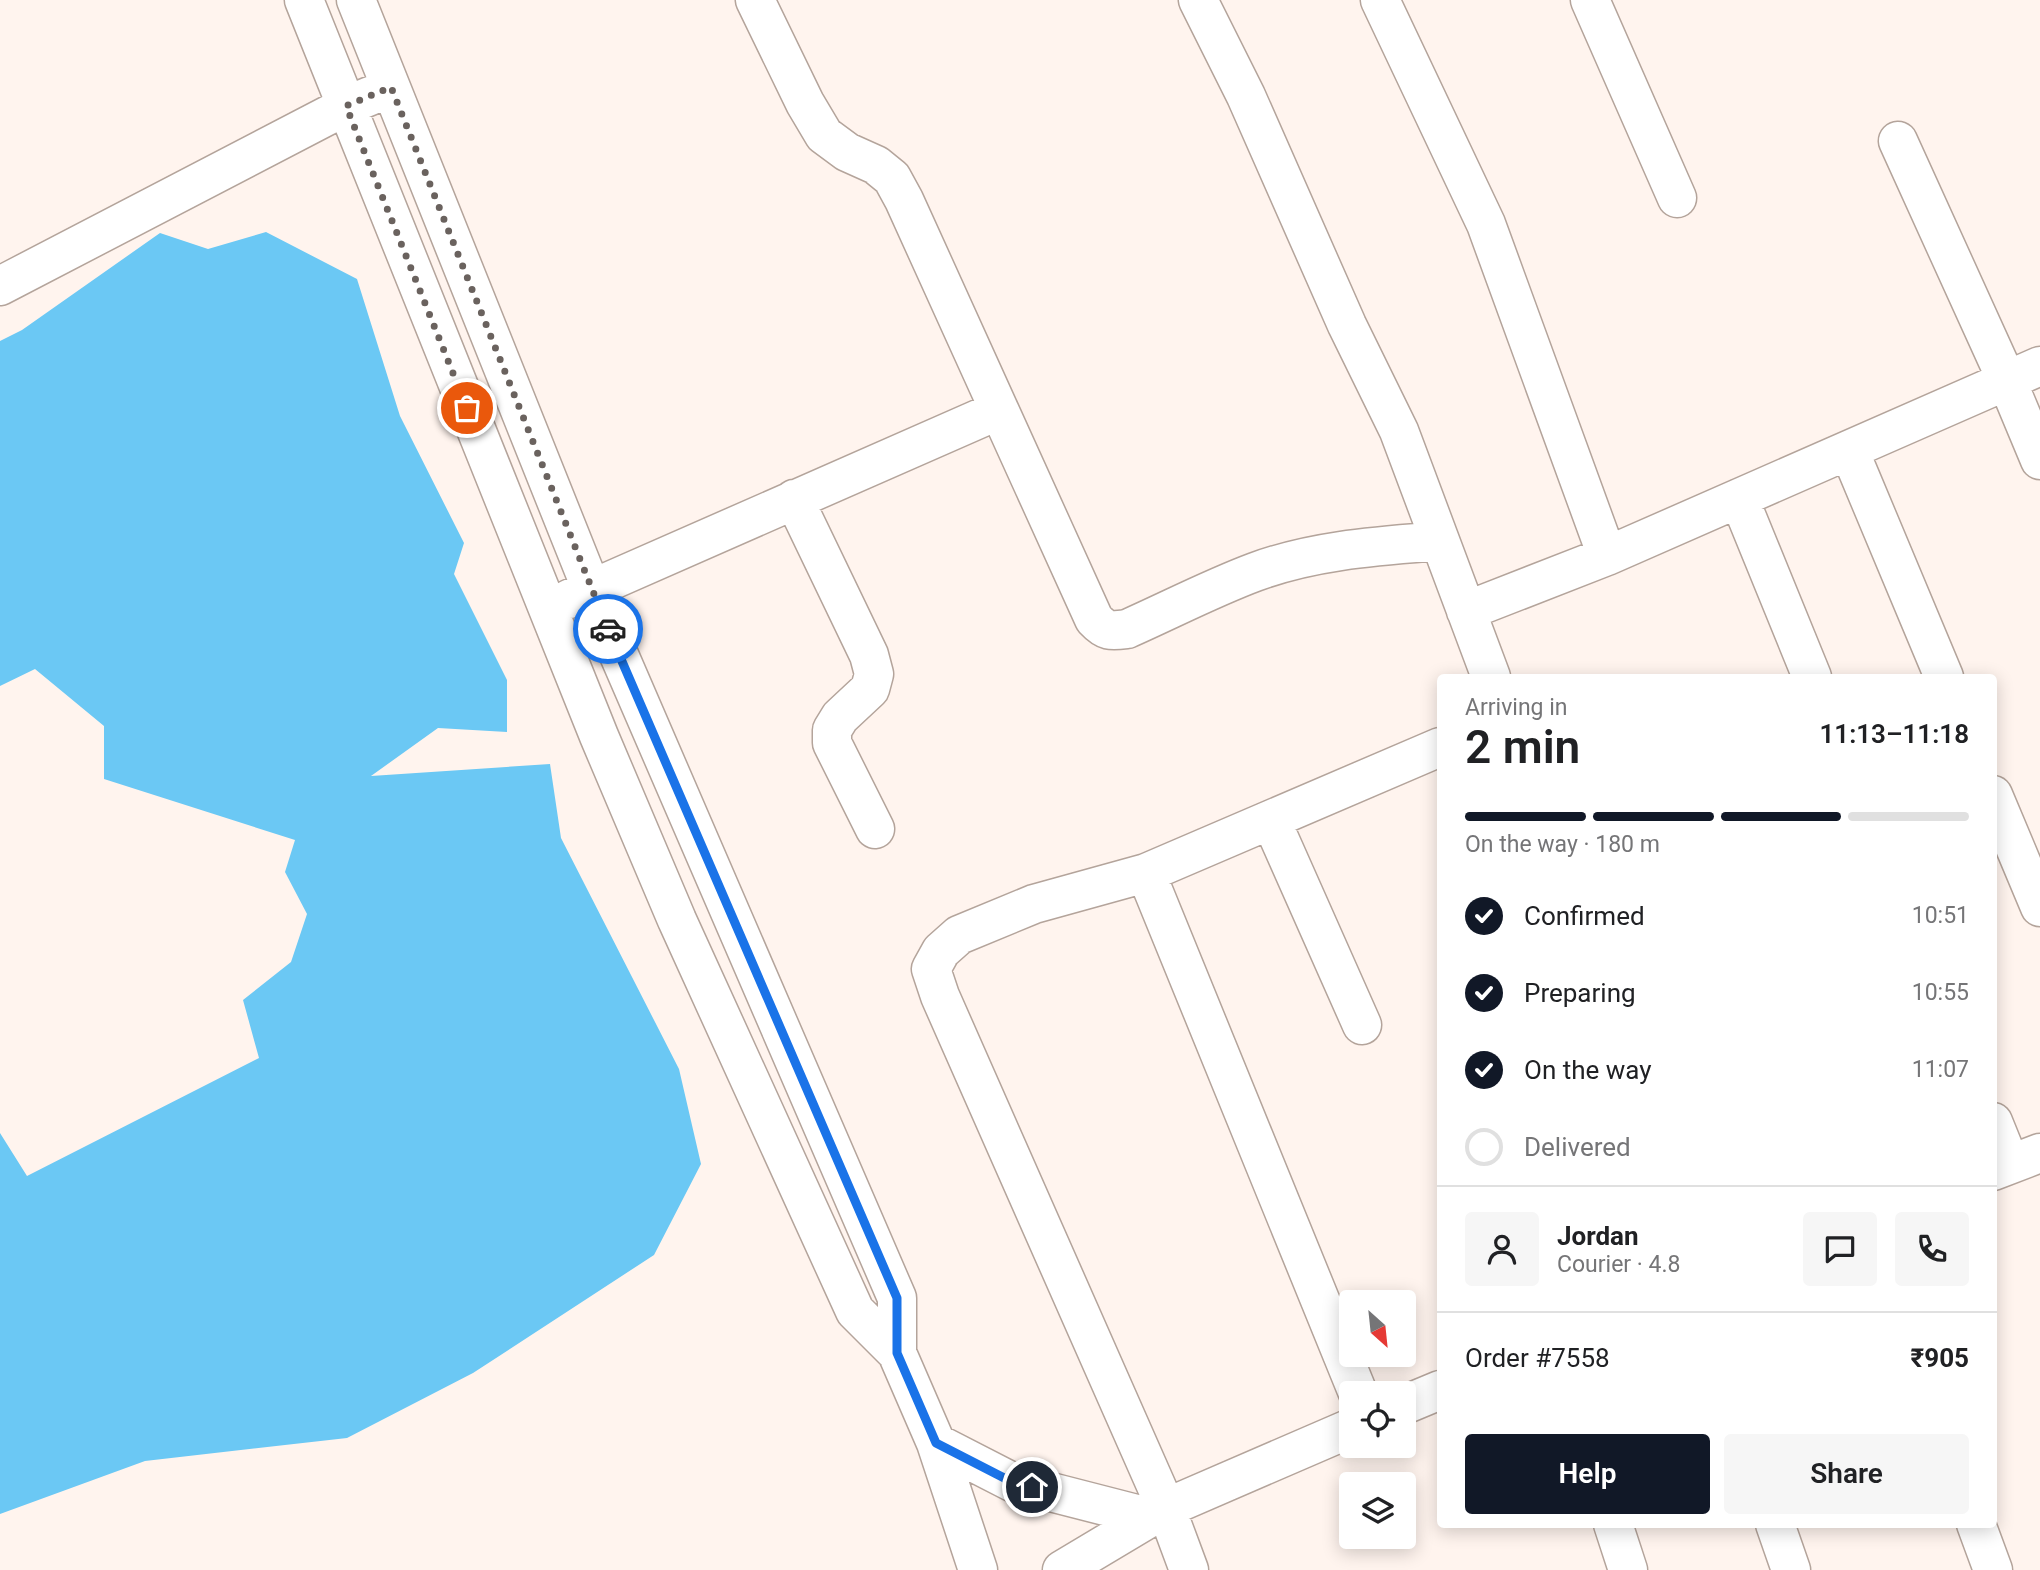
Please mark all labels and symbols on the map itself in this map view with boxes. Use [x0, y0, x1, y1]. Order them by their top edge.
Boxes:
pin [437, 378, 497, 438]
courier [573, 594, 643, 664]
north arrow [1339, 1290, 1416, 1367]
pin [1002, 1457, 1062, 1517]

